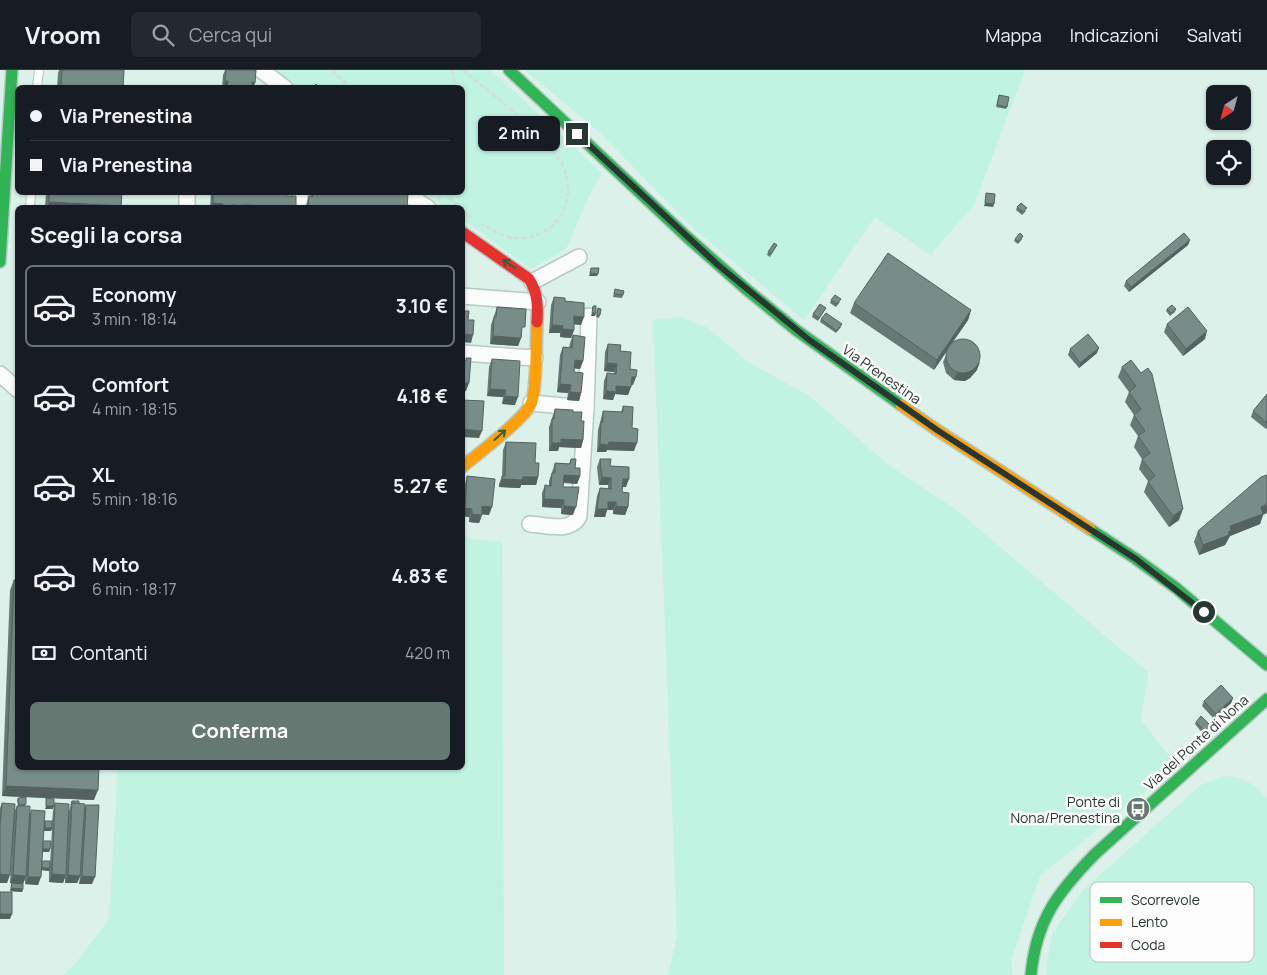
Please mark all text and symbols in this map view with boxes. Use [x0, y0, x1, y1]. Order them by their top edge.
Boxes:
search box [131, 12, 481, 57]
text: Vroom [25, 18, 101, 51]
icon: search [149, 21, 177, 49]
text: Cerca qui [189, 22, 272, 48]
text: Mappa [985, 23, 1042, 47]
text: Indicazioni [1070, 23, 1159, 47]
text: Salvati [1187, 23, 1242, 47]
north arrow [1206, 85, 1251, 130]
map controls [1206, 85, 1251, 185]
text: Via Prenestina [60, 103, 192, 129]
callout: 2 min [477, 116, 560, 152]
text: 2 min [498, 122, 540, 144]
route end [566, 123, 588, 145]
button: locate [1206, 140, 1251, 185]
text: Via Prenestina [60, 152, 192, 178]
text: Scegli la corsa [30, 220, 182, 250]
one-way arrow [502, 259, 516, 269]
text: Economy [92, 282, 176, 308]
icon: car [32, 284, 77, 329]
text: 3.10 € [396, 293, 448, 319]
text: 3 min · 18:14 [92, 308, 177, 330]
street label: Via Prenestina [839, 340, 925, 408]
text: Comfort [92, 372, 169, 398]
icon: car [32, 374, 77, 419]
text: 4.18 € [397, 383, 448, 409]
text: 4 min · 18:15 [92, 398, 177, 420]
one-way arrow [493, 430, 506, 441]
text: XL [92, 462, 115, 488]
icon: car [32, 464, 77, 509]
text: 5.27 € [393, 473, 448, 499]
text: 5 min · 18:16 [92, 488, 178, 510]
text: Moto [92, 552, 139, 578]
icon: car [32, 554, 77, 599]
text: 4.83 € [392, 563, 448, 589]
text: 6 min · 18:17 [92, 578, 177, 600]
route start [1193, 601, 1215, 623]
icon: cash [30, 639, 58, 667]
text: Contanti [70, 640, 148, 666]
text: 420 m [405, 642, 450, 664]
street label: Via del Ponte di Nona [1140, 690, 1252, 794]
button: Conferma [30, 702, 450, 760]
place label: Ponte di Nona/Prenestina [1011, 792, 1120, 827]
bus stop icon: Ponte di Nona/Prenestina [1125, 796, 1151, 822]
legend [1090, 882, 1254, 962]
text: Scorrevole [1131, 890, 1200, 909]
text: Lento [1131, 912, 1168, 931]
text: Coda [1131, 935, 1165, 954]

